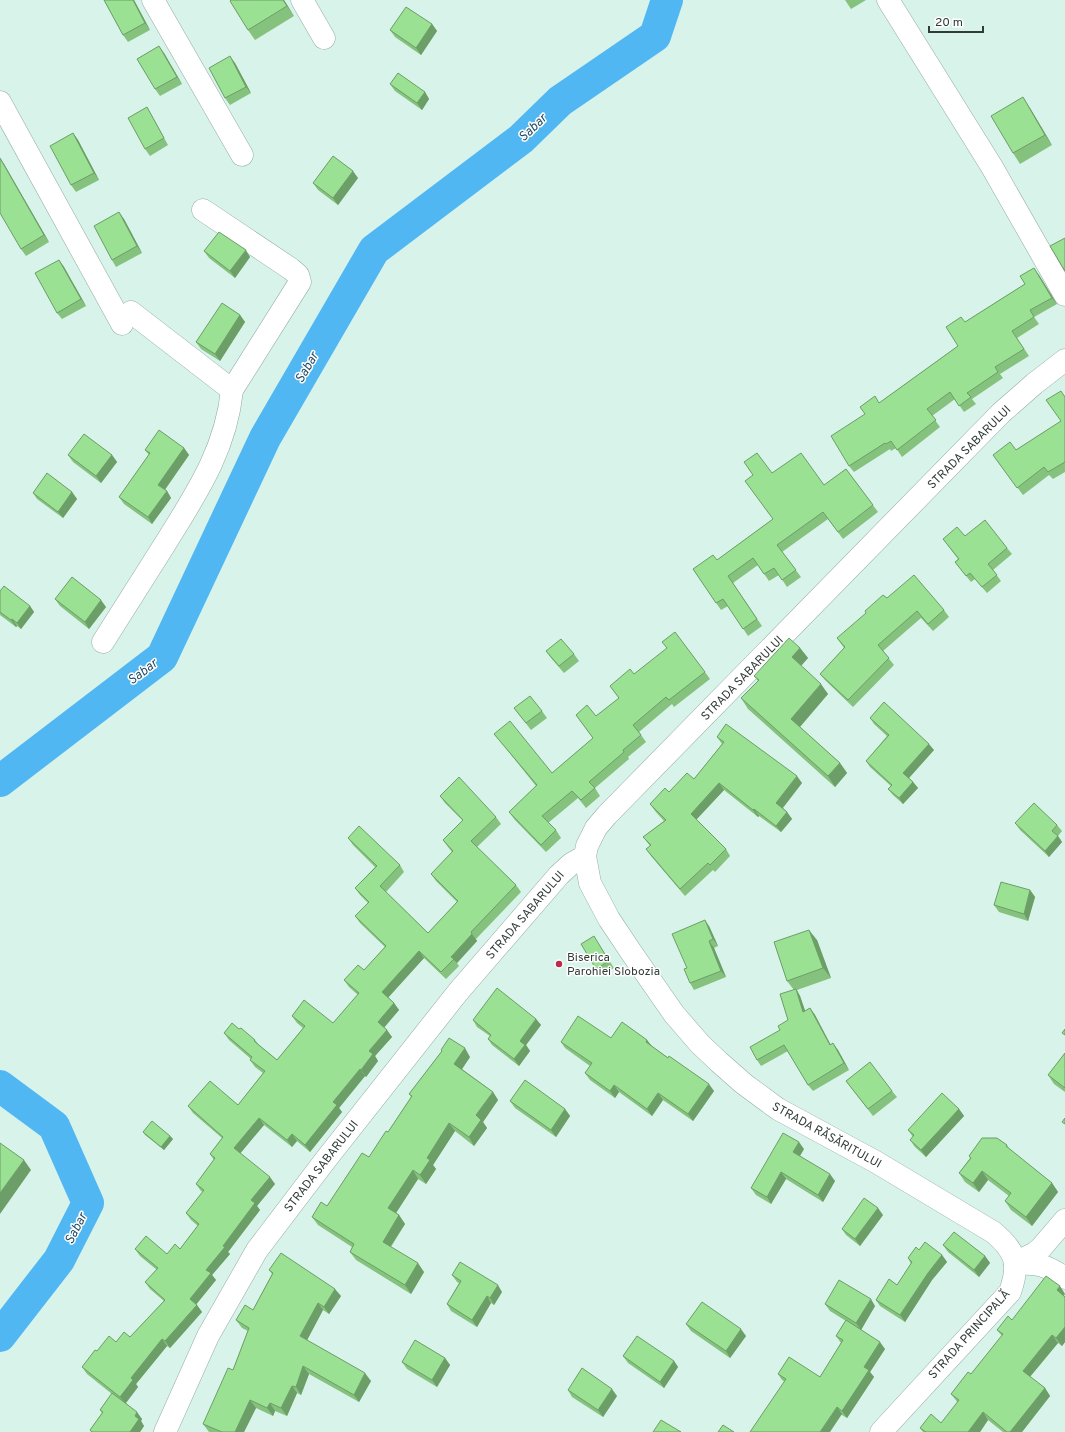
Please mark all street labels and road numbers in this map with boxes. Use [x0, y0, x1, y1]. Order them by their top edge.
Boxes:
street label: STRADA SABARULUI [924, 402, 1015, 493]
street label: STRADA SABARULUI [698, 633, 787, 725]
street label: STRADA SABARULUI [483, 868, 569, 963]
street label: STRADA RĂSĂRITULUI [769, 1099, 884, 1173]
street label: STRADA SABARULUI [281, 1117, 363, 1216]
street label: STRADA PRINCIPALĂ [925, 1286, 1014, 1383]

